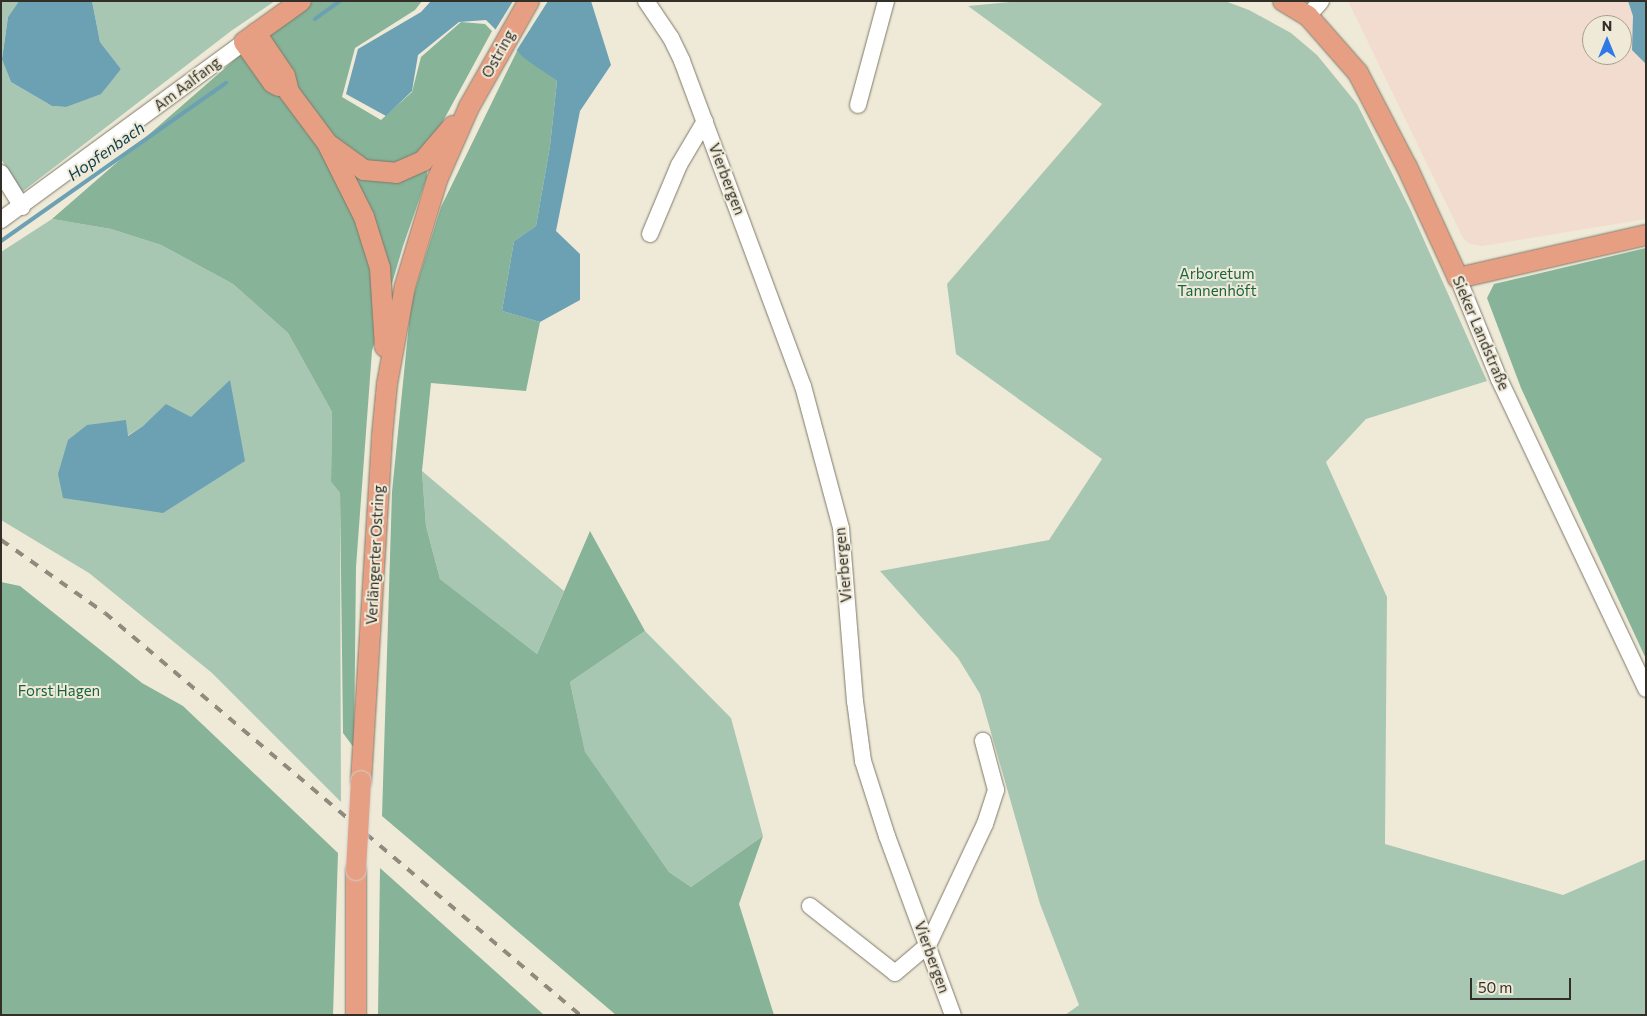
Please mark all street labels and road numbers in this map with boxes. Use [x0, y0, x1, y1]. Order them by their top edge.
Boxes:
street label: Ostring [478, 27, 518, 81]
street label: Am Aalfang [150, 53, 224, 115]
street label: Vierbergen [705, 141, 749, 217]
street label: Sieker Landstraße [1449, 273, 1513, 393]
street label: Verlängerter Ostring [362, 485, 388, 625]
street label: Vierbergen [831, 527, 855, 603]
street label: Vierbergen [911, 919, 953, 995]

